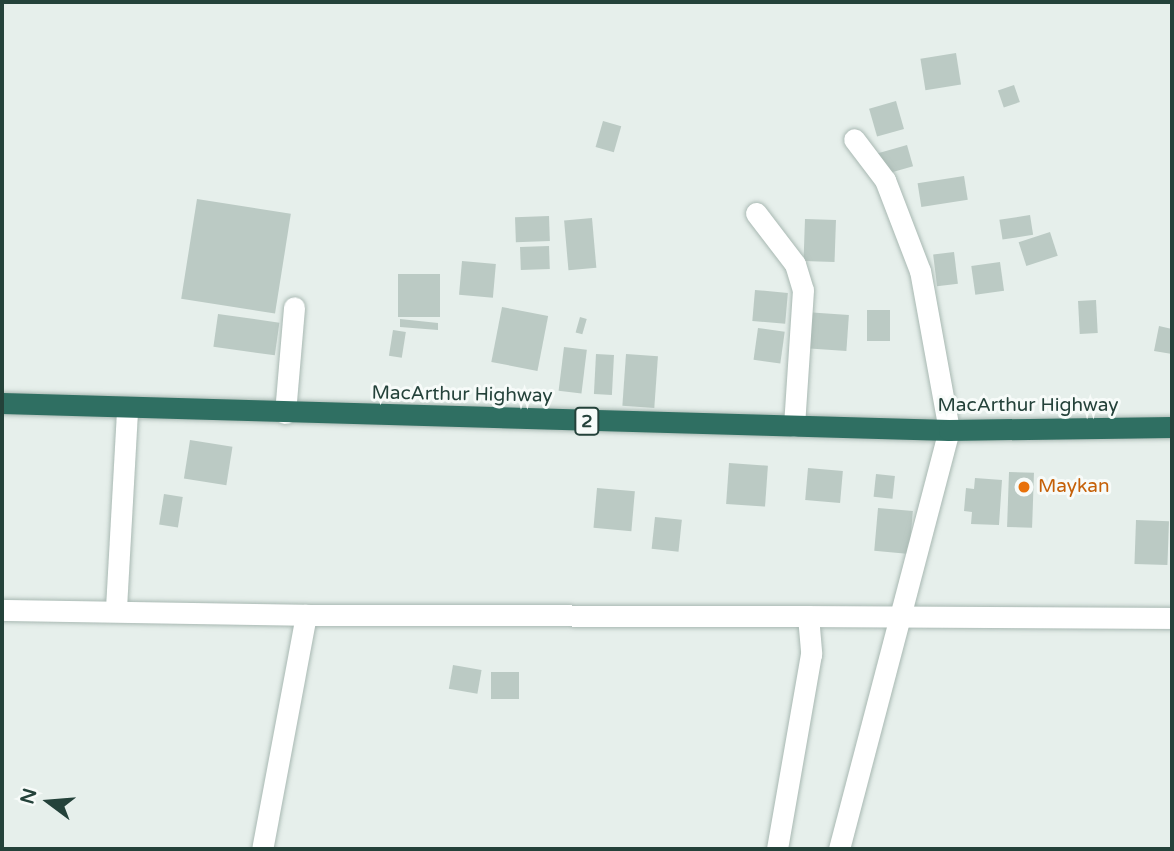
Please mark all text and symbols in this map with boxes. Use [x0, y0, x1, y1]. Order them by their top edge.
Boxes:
street label: MacArthur Highway [371, 382, 553, 408]
street label: MacArthur Highway [938, 395, 1118, 417]
road number: 2 [573, 407, 601, 436]
place label: Maykan [1038, 476, 1109, 498]
marker: Maykan [1016, 479, 1032, 495]
north arrow [14, 767, 84, 837]
text: N [16, 786, 41, 807]

